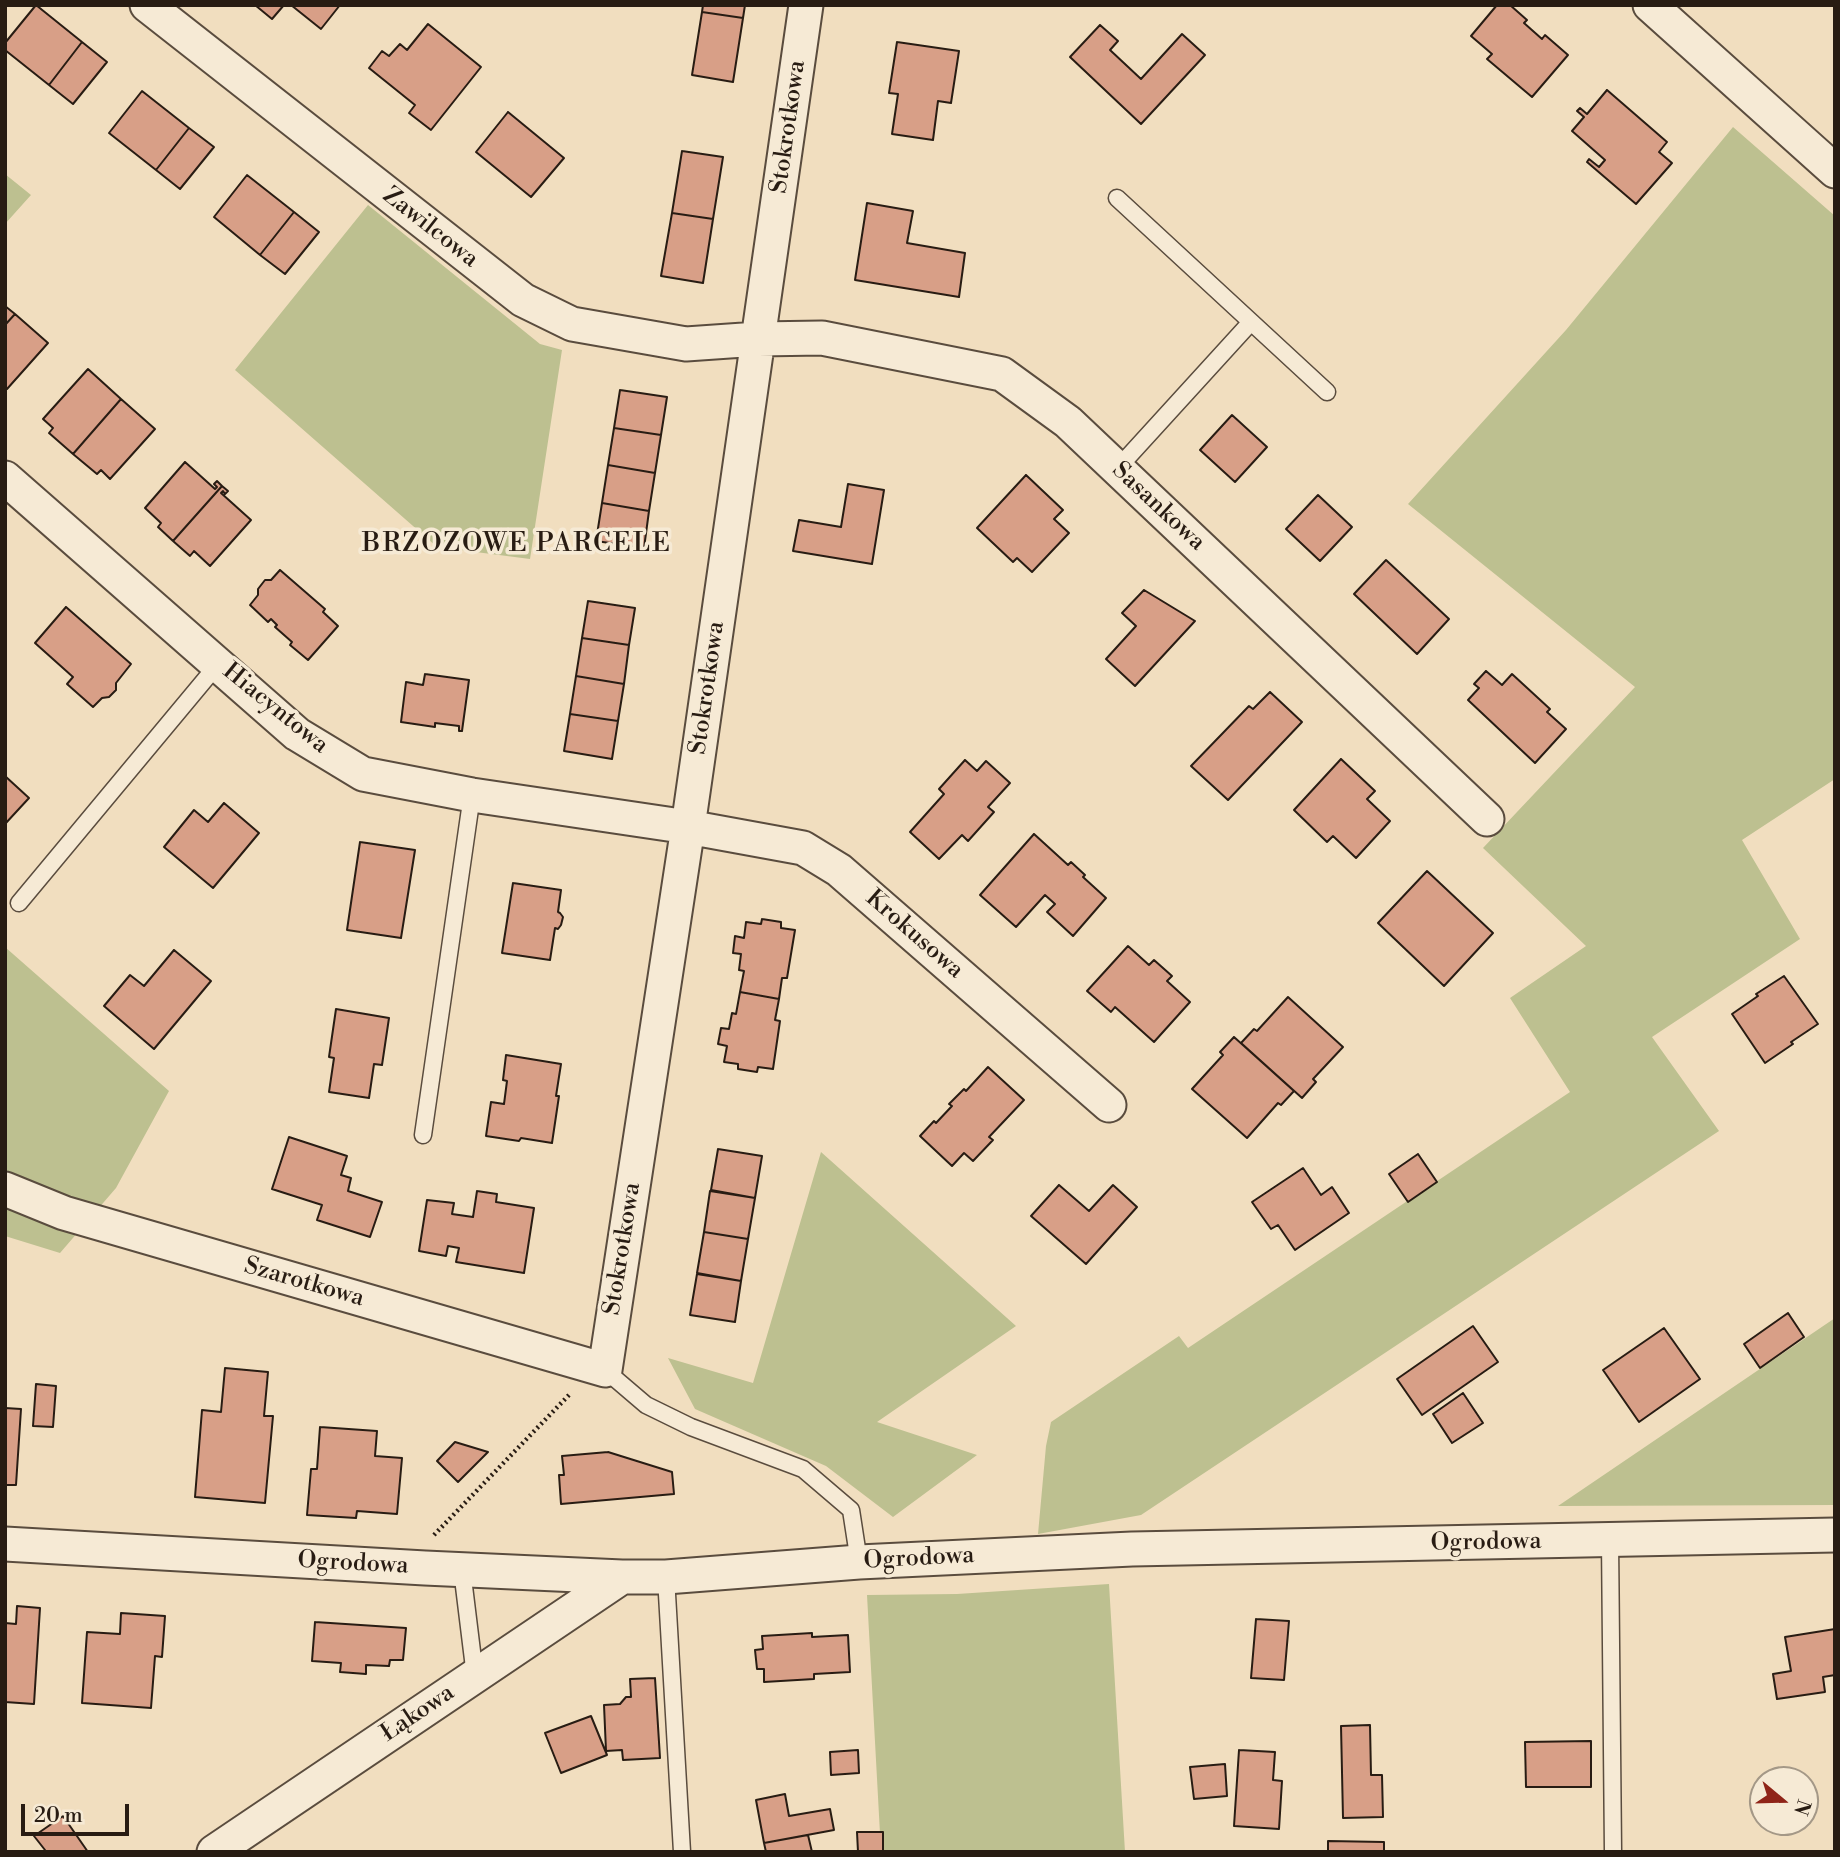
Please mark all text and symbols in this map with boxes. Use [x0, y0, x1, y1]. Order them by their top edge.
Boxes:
street label: Stokrotkowa [765, 59, 813, 195]
street label: Zawilcowa [377, 182, 483, 274]
street label: Sasankowa [1105, 457, 1211, 557]
district label: BRZOZOWE PARCELE [364, 529, 670, 561]
street label: Stokrotkowa [684, 620, 732, 756]
street label: Hiacyntowa [216, 658, 334, 760]
street label: Krokusowa [859, 885, 969, 985]
street label: Stokrotkowa [598, 1181, 648, 1317]
street label: Szarotkowa [241, 1252, 367, 1314]
street label: Ogrodowa [1430, 1528, 1542, 1558]
street label: Ogrodowa [863, 1542, 975, 1576]
street label: Ogrodowa [297, 1547, 409, 1581]
street label: Łąkowa [376, 1679, 460, 1749]
north arrow [1749, 1766, 1819, 1836]
scale bar [24, 1790, 133, 1834]
text: N [1788, 1796, 1816, 1818]
text: 20 m [34, 1803, 83, 1829]

